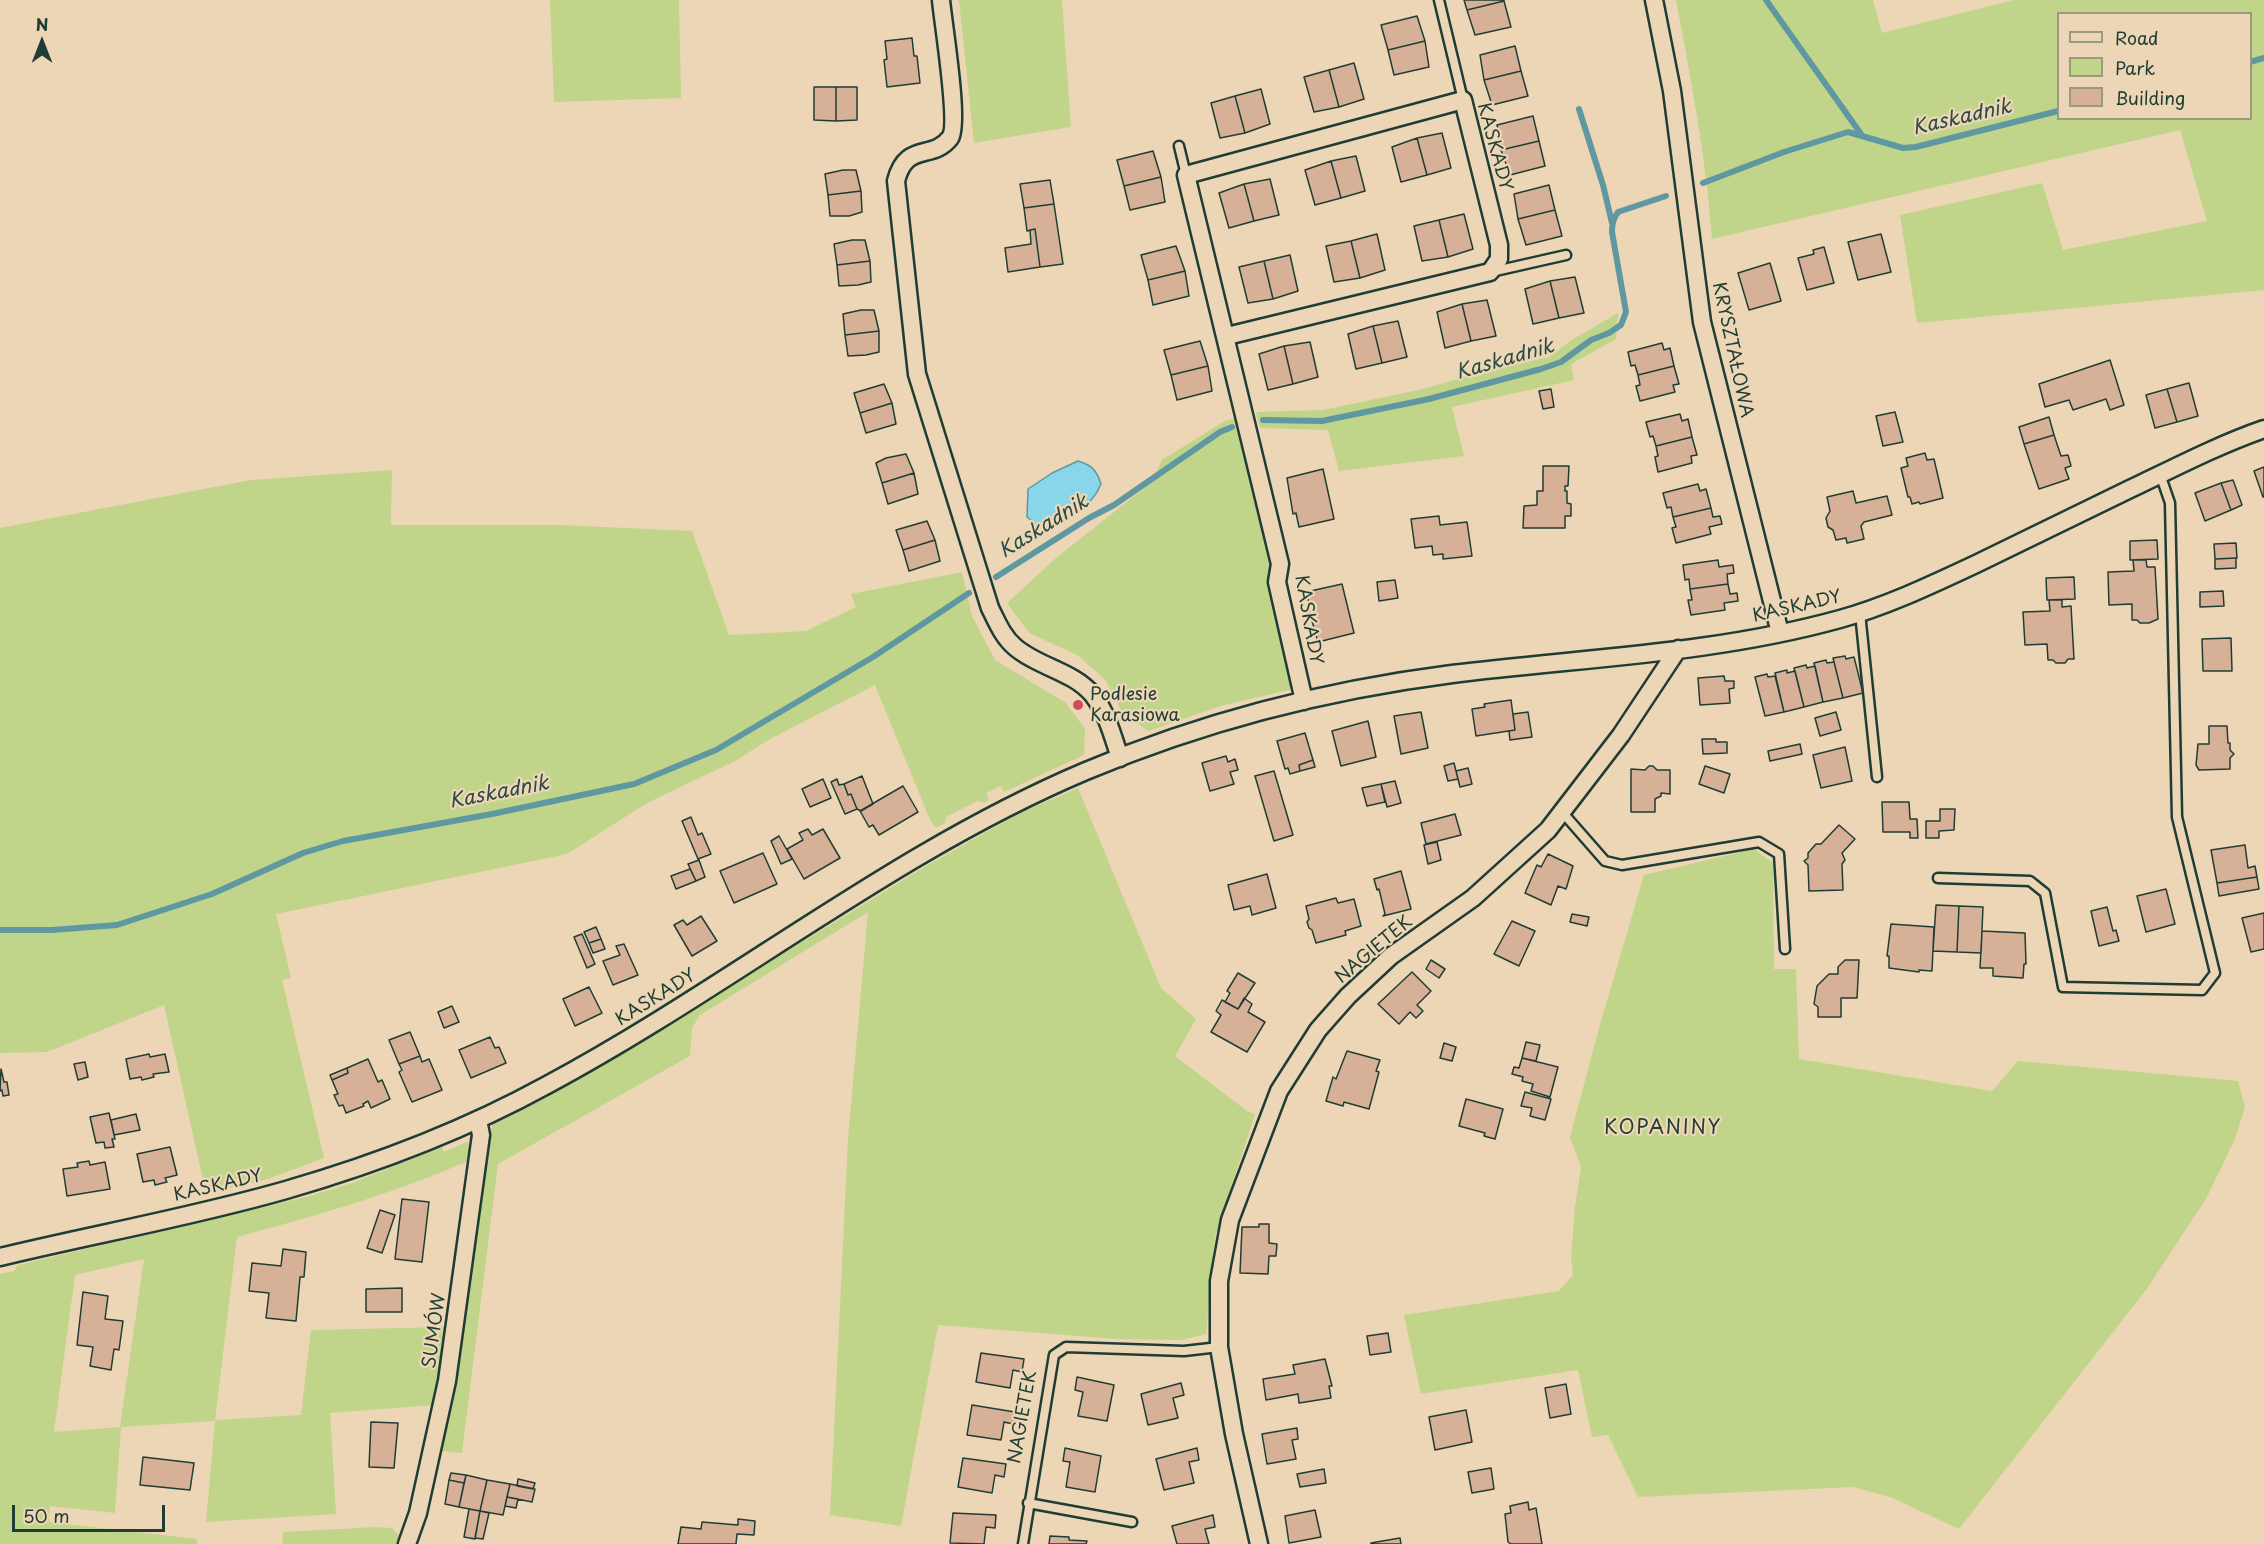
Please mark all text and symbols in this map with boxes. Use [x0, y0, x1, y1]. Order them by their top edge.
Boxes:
north arrow [12, 12, 72, 72]
text: N [36, 12, 48, 36]
legend [2057, 12, 2252, 120]
text: Road [2115, 24, 2159, 51]
text: Park [2115, 54, 2155, 81]
text: Building [2115, 84, 2185, 111]
water label: Kaskadnik [1910, 95, 2014, 141]
street label: KASKADY [1472, 101, 1516, 193]
street label: KRYSZTAŁOWA [1707, 280, 1757, 420]
water label: Kaskadnik [1453, 335, 1557, 385]
water label: Kaskadnik [995, 490, 1093, 564]
street label: KASKADY [1290, 574, 1326, 666]
street label: KASKADY [1751, 586, 1843, 628]
place label: Podlesie Karasiowa [1090, 684, 1180, 726]
marker: Podlesie Karasiowa [1071, 698, 1085, 712]
water label: Kaskadnik [447, 772, 551, 814]
street label: NAGIETEK [1331, 911, 1417, 989]
street label: KASKADY [612, 965, 700, 1031]
district label: KOPANINY [1605, 1116, 1721, 1140]
street label: KASKADY [172, 1165, 264, 1207]
street label: SUMÓW [419, 1292, 451, 1370]
street label: NAGIETEK [1004, 1369, 1042, 1465]
scale bar [15, 1493, 168, 1531]
text: 50 m [23, 1502, 70, 1529]

